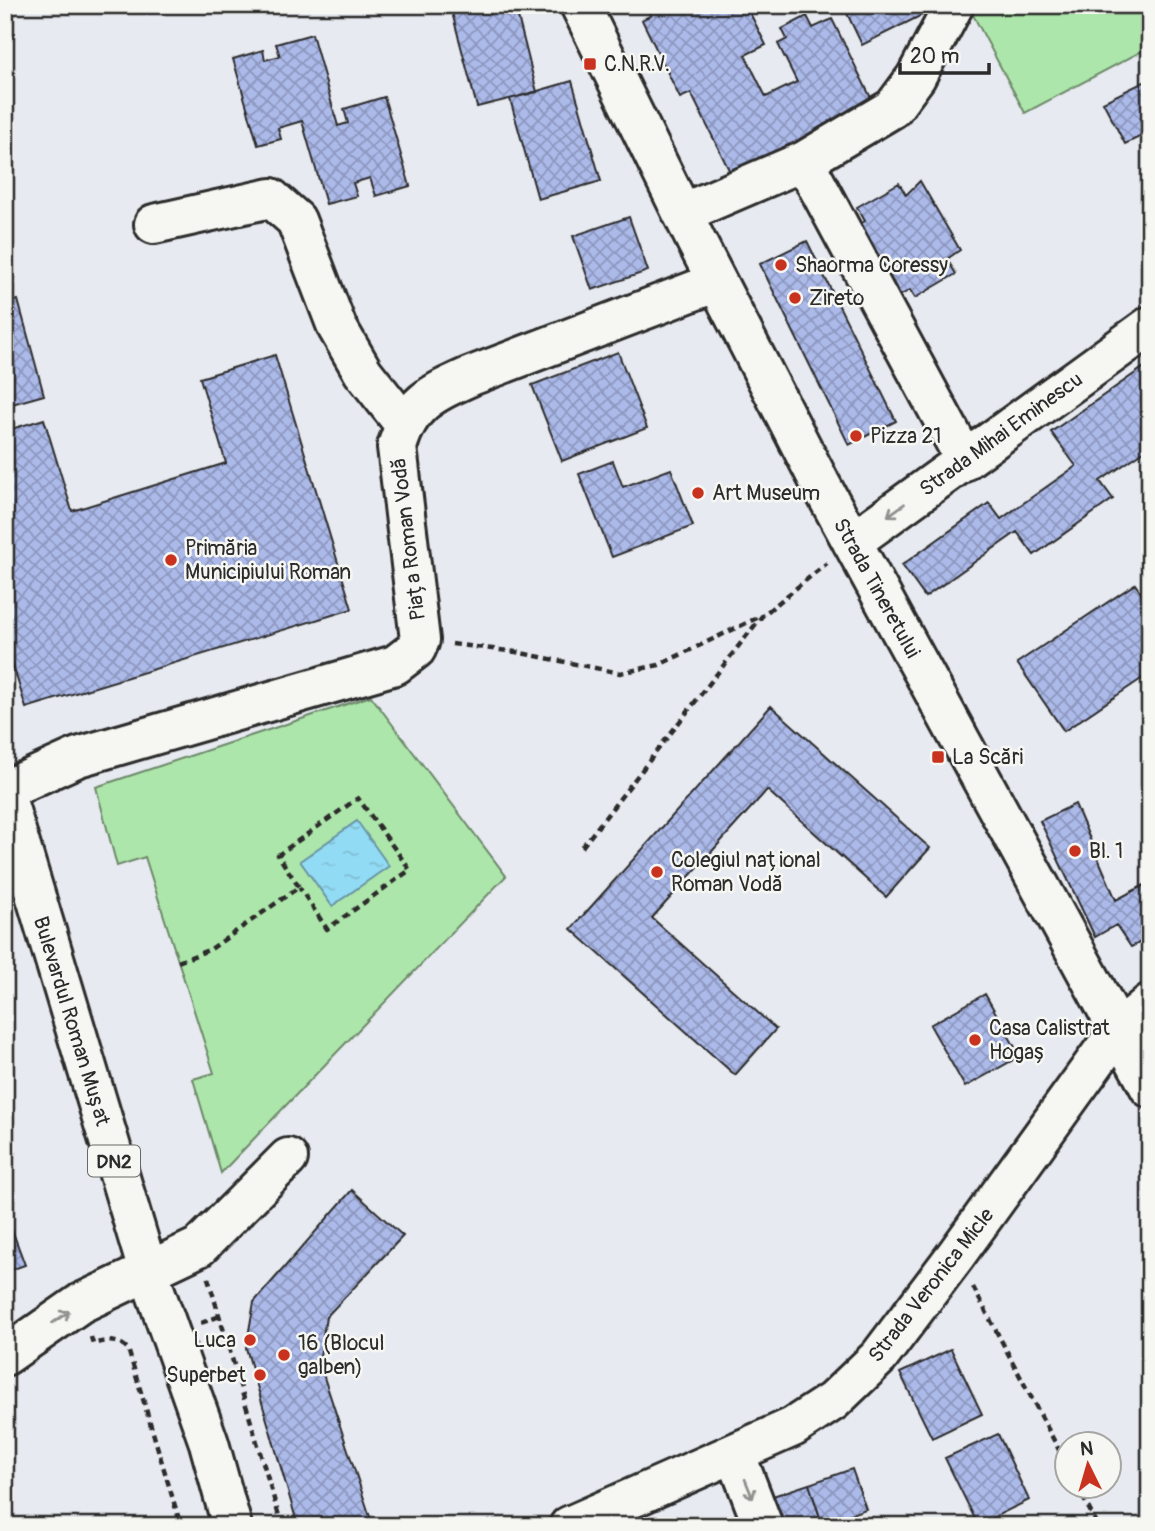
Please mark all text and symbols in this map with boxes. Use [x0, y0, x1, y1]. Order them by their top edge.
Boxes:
scale bar [900, 32, 989, 76]
text: 20 m [910, 43, 959, 70]
place label: C.N.R.V. [604, 51, 670, 78]
marker: C.N.R.V. [582, 56, 598, 72]
place label: Shaorma Coressy [795, 252, 948, 279]
marker: Shaorma Coressy [773, 257, 789, 273]
place label: Zireto [809, 285, 864, 312]
marker: Zireto [787, 290, 803, 306]
street label: Strada Mihai Eminescu [914, 366, 1088, 503]
place label: Pizza 21 [870, 423, 941, 450]
marker: Pizza 21 [848, 428, 864, 444]
street label: Piața Roman Vodă [385, 456, 432, 622]
place label: Art Museum [712, 480, 820, 507]
marker: Art Museum [690, 485, 706, 501]
one-way arrow [887, 503, 906, 517]
street label: Strada Tineretului [827, 514, 926, 663]
place label: Primăria Municipiului Roman [185, 535, 351, 586]
marker: Primăria Municipiului Roman [163, 552, 179, 568]
place label: La Scări [952, 744, 1023, 771]
marker: La Scări [930, 749, 946, 765]
place label: Bl. 1 [1089, 838, 1123, 865]
marker: Bl. 1 [1067, 843, 1083, 859]
place label: Colegiul național Roman Vodă [671, 847, 821, 898]
marker: Colegiul național Roman Vodă [649, 864, 665, 880]
street label: Bulevardul Roman Mușat [27, 913, 116, 1130]
place label: Casa Calistrat Hogaș [989, 1015, 1110, 1066]
marker: Casa Calistrat Hogaș [967, 1032, 983, 1048]
road number: DN2 [88, 1146, 140, 1176]
street label: Strada Veronica Micle [863, 1202, 1001, 1368]
one-way arrow [51, 1310, 70, 1324]
place label: Luca [193, 1327, 236, 1354]
place label: 16 (Blocul galben) [298, 1330, 384, 1381]
marker: Luca [242, 1332, 258, 1348]
marker: 16 (Blocul galben) [276, 1347, 292, 1363]
place label: Superbet [166, 1362, 247, 1389]
marker: Superbet [252, 1367, 268, 1383]
north arrow [1054, 1430, 1124, 1500]
text: N [1079, 1437, 1094, 1462]
one-way arrow [743, 1478, 756, 1500]

